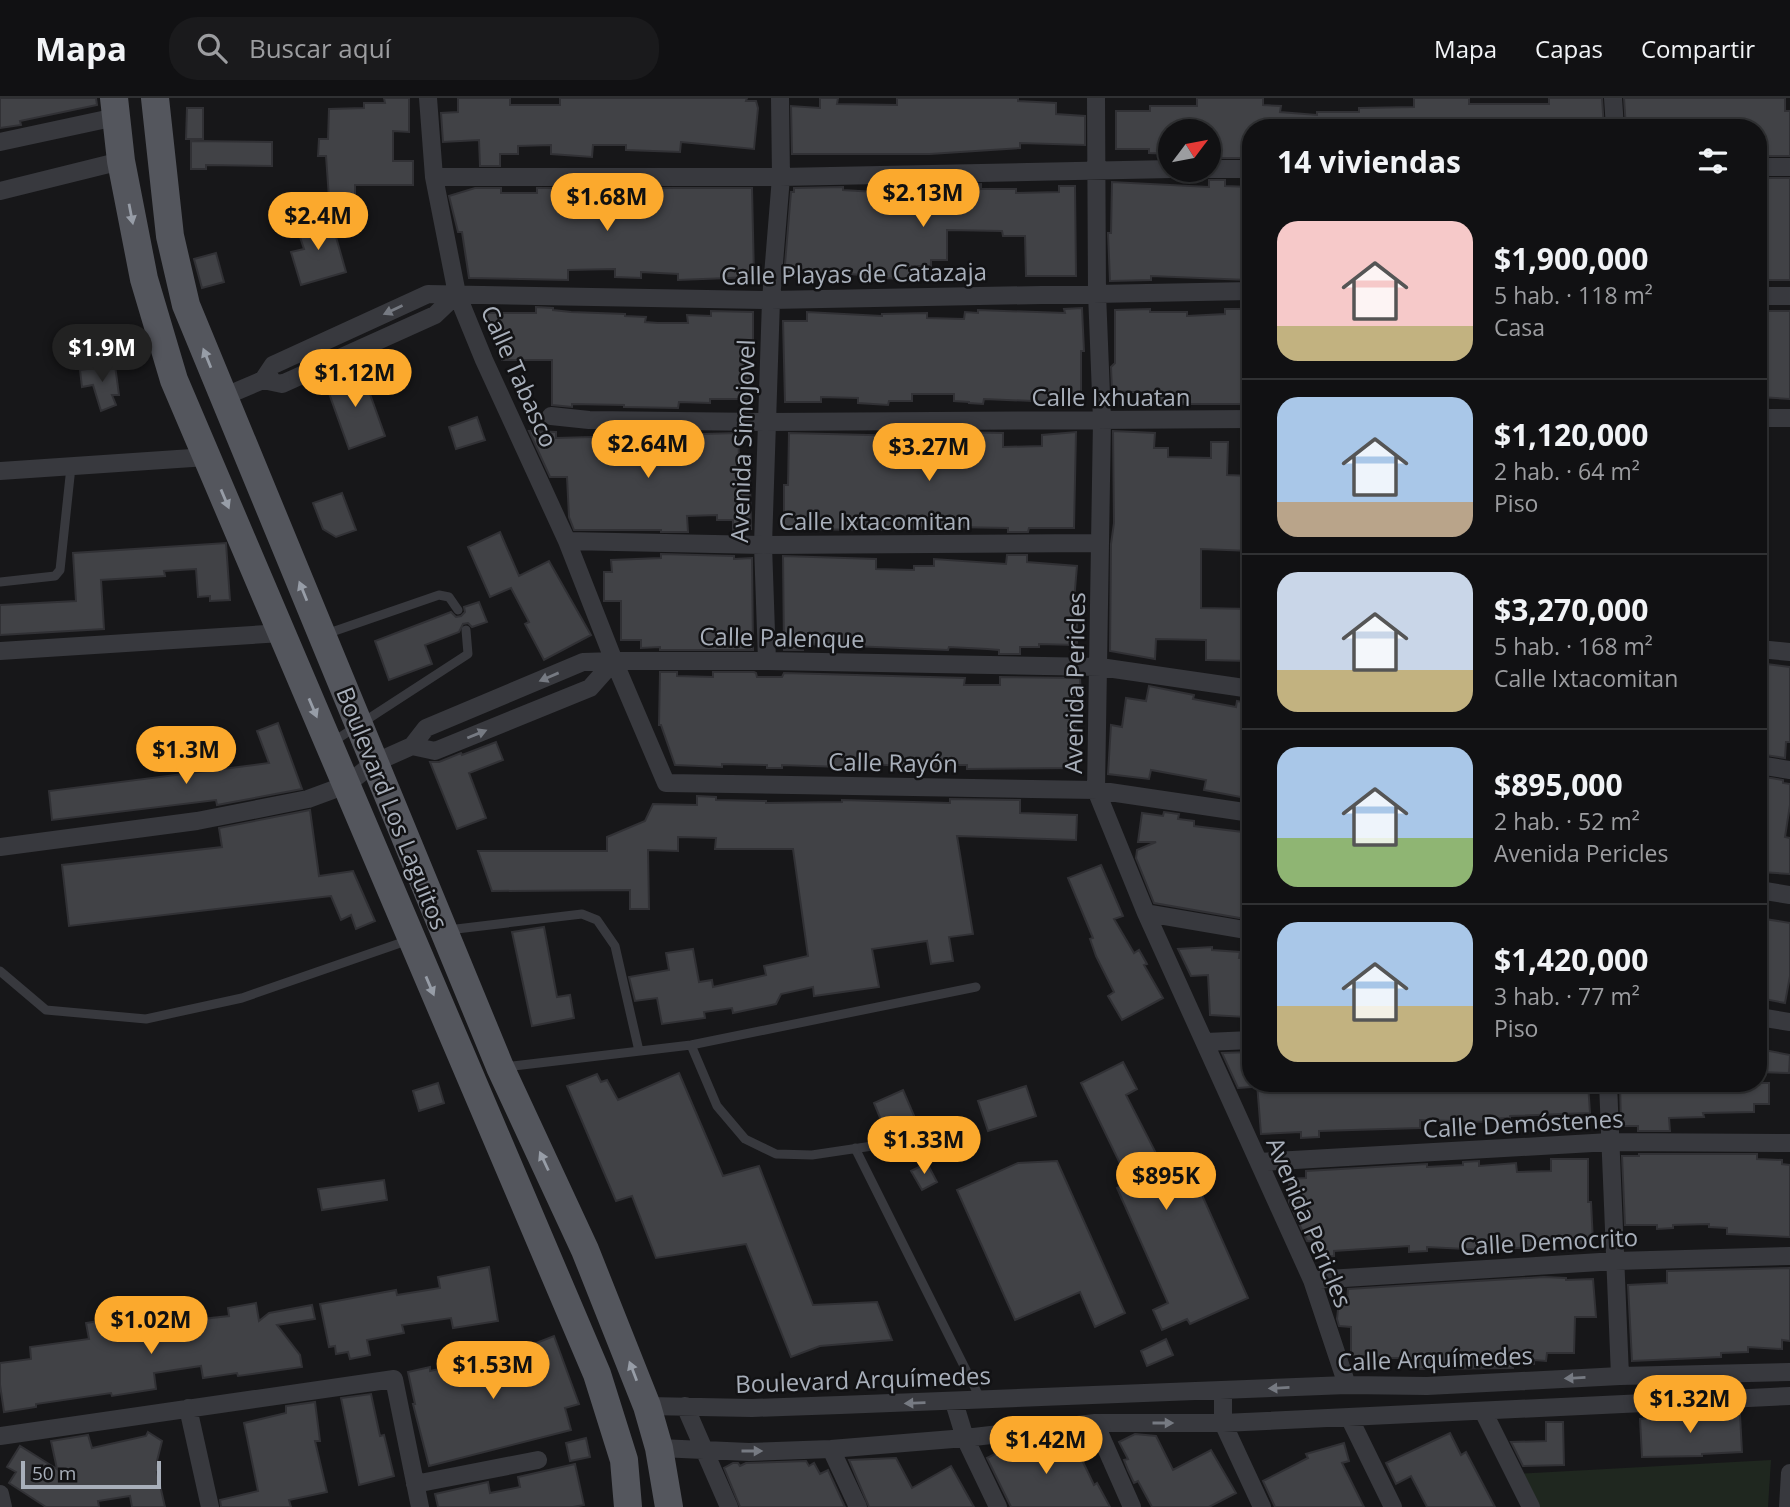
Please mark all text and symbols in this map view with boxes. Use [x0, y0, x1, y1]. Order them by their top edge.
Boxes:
search box [169, 17, 659, 80]
text: Mapa [35, 26, 127, 71]
icon: search [193, 29, 231, 67]
text: Buscar aquí [249, 30, 391, 66]
text: Mapa [1434, 32, 1497, 65]
text: Capas [1535, 32, 1603, 65]
text: Compartir [1641, 32, 1755, 65]
north arrow [1158, 119, 1222, 182]
map controls [1158, 119, 1221, 182]
text: 14 viviendas [1277, 141, 1461, 182]
icon: filters [1694, 142, 1732, 180]
pin: $2.13M [866, 170, 980, 229]
pin: $1.68M [550, 174, 664, 233]
text: $2.13M [883, 176, 963, 208]
text: $1.68M [567, 180, 647, 212]
pin: $2.4M [269, 192, 367, 252]
text: $2.4M [284, 199, 352, 231]
one-way arrow [126, 203, 137, 225]
text: $1,900,000 [1494, 238, 1648, 279]
icon: home [1333, 249, 1417, 333]
street label: Calle Playas de Catazaja [721, 254, 987, 292]
text: 5 hab. · 118 m² [1494, 279, 1653, 311]
street label: Calle Tabasco [474, 300, 566, 452]
one-way arrow [382, 305, 403, 316]
text: Casa [1494, 311, 1545, 343]
pin: $1.9M [53, 324, 151, 384]
text: $1.9M [68, 331, 136, 363]
street label: Avenida Simojovel [722, 339, 762, 543]
one-way arrow [202, 347, 213, 368]
pin: $1.12M [298, 350, 412, 409]
text: $1.12M [315, 356, 395, 388]
street label: Calle Ixhuatan [1032, 380, 1190, 413]
text: $1,120,000 [1494, 414, 1648, 455]
pin: $2.64M [591, 420, 705, 480]
pin: $3.27M [872, 424, 986, 483]
icon: home [1333, 425, 1417, 509]
text: $2.64M [608, 427, 688, 459]
text: $3.27M [889, 430, 969, 462]
text: 2 hab. · 64 m² [1494, 455, 1640, 487]
text: Piso [1494, 487, 1538, 519]
one-way arrow [219, 489, 230, 510]
street label: Calle Ixtacomitan [779, 504, 971, 537]
one-way arrow [297, 580, 308, 601]
text: $3,270,000 [1494, 589, 1648, 630]
street label: Avenida Pericles [1056, 592, 1092, 774]
icon: home [1333, 600, 1417, 684]
street label: Calle Palenque [699, 619, 865, 655]
text: 5 hab. · 168 m² [1494, 630, 1653, 662]
text: Calle Ixtacomitan [1494, 662, 1678, 694]
one-way arrow [538, 671, 559, 682]
street label: Boulevard Los Laguitos [329, 682, 457, 934]
one-way arrow [308, 698, 319, 719]
pin: $1.3M [137, 726, 235, 786]
one-way arrow [466, 728, 487, 739]
text: $1.3M [152, 733, 220, 765]
street label: Calle Rayón [828, 744, 958, 780]
text: $895,000 [1494, 764, 1623, 805]
icon: home [1333, 775, 1417, 859]
text: 2 hab. · 52 m² [1494, 805, 1640, 837]
text: Avenida Pericles [1494, 837, 1668, 869]
text: $1,420,000 [1494, 939, 1648, 980]
icon: home [1333, 950, 1417, 1034]
one-way arrow [425, 975, 436, 996]
text: 3 hab. · 77 m² [1494, 980, 1640, 1012]
text: Piso [1494, 1012, 1538, 1044]
street label: Calle Demóstenes [1422, 1101, 1624, 1145]
pin: $1.33M [867, 1116, 981, 1176]
text: $1.33M [884, 1123, 964, 1155]
street label: Avenida Pericles [1259, 1132, 1361, 1312]
one-way arrow [538, 1151, 550, 1171]
pin: $895K [1117, 1152, 1215, 1212]
text: $895K [1132, 1159, 1200, 1191]
street label: Calle Democrito [1459, 1220, 1639, 1262]
pin: $1.02M [94, 1296, 208, 1356]
text: $1.02M [111, 1303, 191, 1335]
street label: Calle Arquímedes [1336, 1338, 1534, 1378]
pin: $1.53M [436, 1342, 550, 1401]
text: $1.53M [453, 1348, 533, 1380]
street label: Boulevard Arquímedes [735, 1358, 991, 1400]
one-way arrow [627, 1360, 638, 1381]
one-way arrow [1564, 1373, 1586, 1384]
pin: $1.32M [1633, 1376, 1747, 1435]
text: $1.32M [1650, 1382, 1730, 1414]
one-way arrow [1268, 1383, 1290, 1394]
one-way arrow [903, 1397, 925, 1409]
pin: $1.42M [989, 1416, 1103, 1476]
one-way arrow [1152, 1417, 1174, 1429]
text: $1.42M [1006, 1423, 1086, 1455]
one-way arrow [741, 1445, 763, 1457]
scale bar [21, 1458, 161, 1490]
text: 50 m [32, 1460, 76, 1486]

